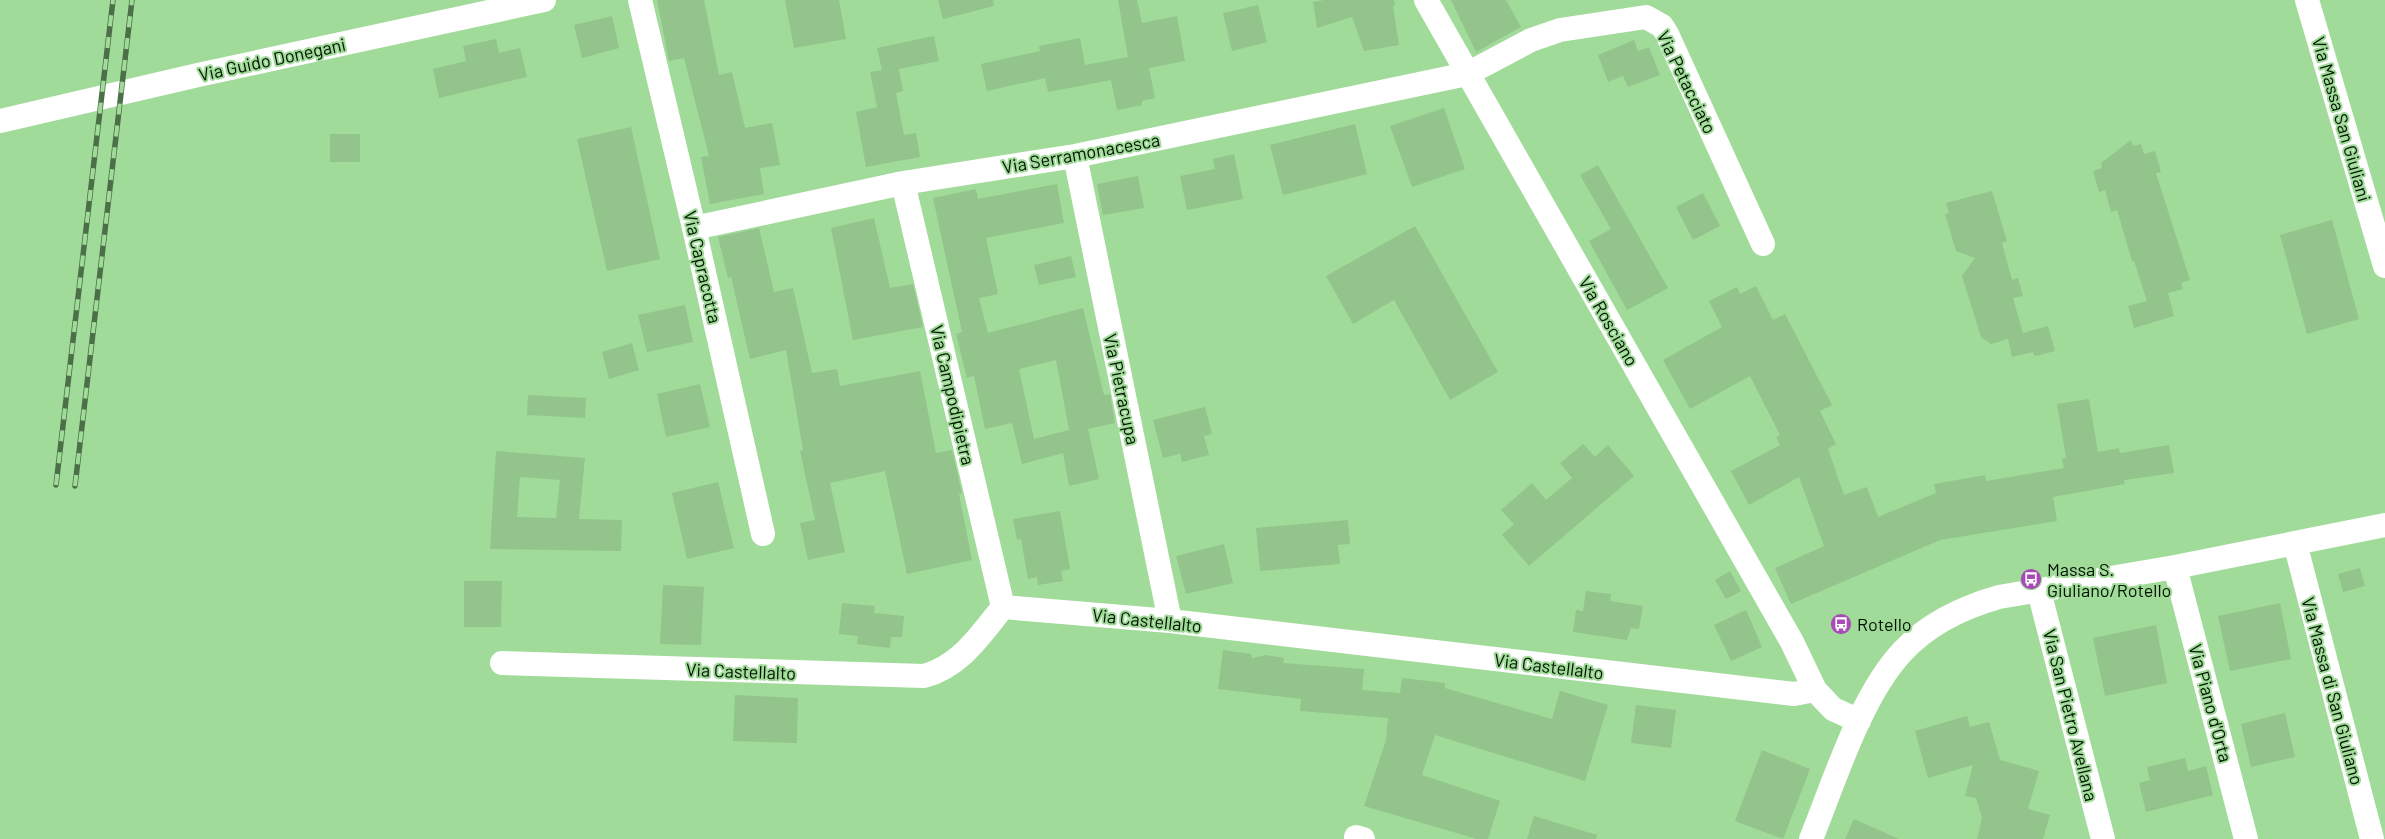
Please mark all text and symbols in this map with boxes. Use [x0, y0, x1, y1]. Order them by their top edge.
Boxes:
street label: Via Petacciato [1653, 27, 1721, 137]
street label: Via Guido Donegani [196, 33, 348, 85]
street label: Via Massa San Giuliani [2308, 34, 2376, 204]
street label: Via Serramonacesca [1000, 128, 1162, 178]
street label: Via Capracotta [679, 209, 727, 325]
street label: Via Rosciano [1574, 272, 1644, 370]
street label: Via Campodipietra [926, 323, 980, 467]
street label: Via Pietracupa [1099, 331, 1145, 447]
place label: Massa S. Giuliano/Rotello [2047, 558, 2171, 601]
bus stop icon: Massa S. Giuliano/Rotello [2019, 567, 2043, 591]
street label: Via Massa di San Giuliano [2297, 595, 2369, 787]
street label: Via Castellalto [1091, 603, 1203, 637]
bus stop icon: Rotello [1829, 612, 1853, 636]
place label: Rotello [1857, 613, 1912, 635]
street label: Via San Pietro Avellana [2039, 627, 2103, 803]
street label: Via Piano d'Orta [2185, 642, 2237, 764]
street label: Via Castellalto [1493, 648, 1605, 684]
street label: Via Castellalto [686, 658, 796, 684]

